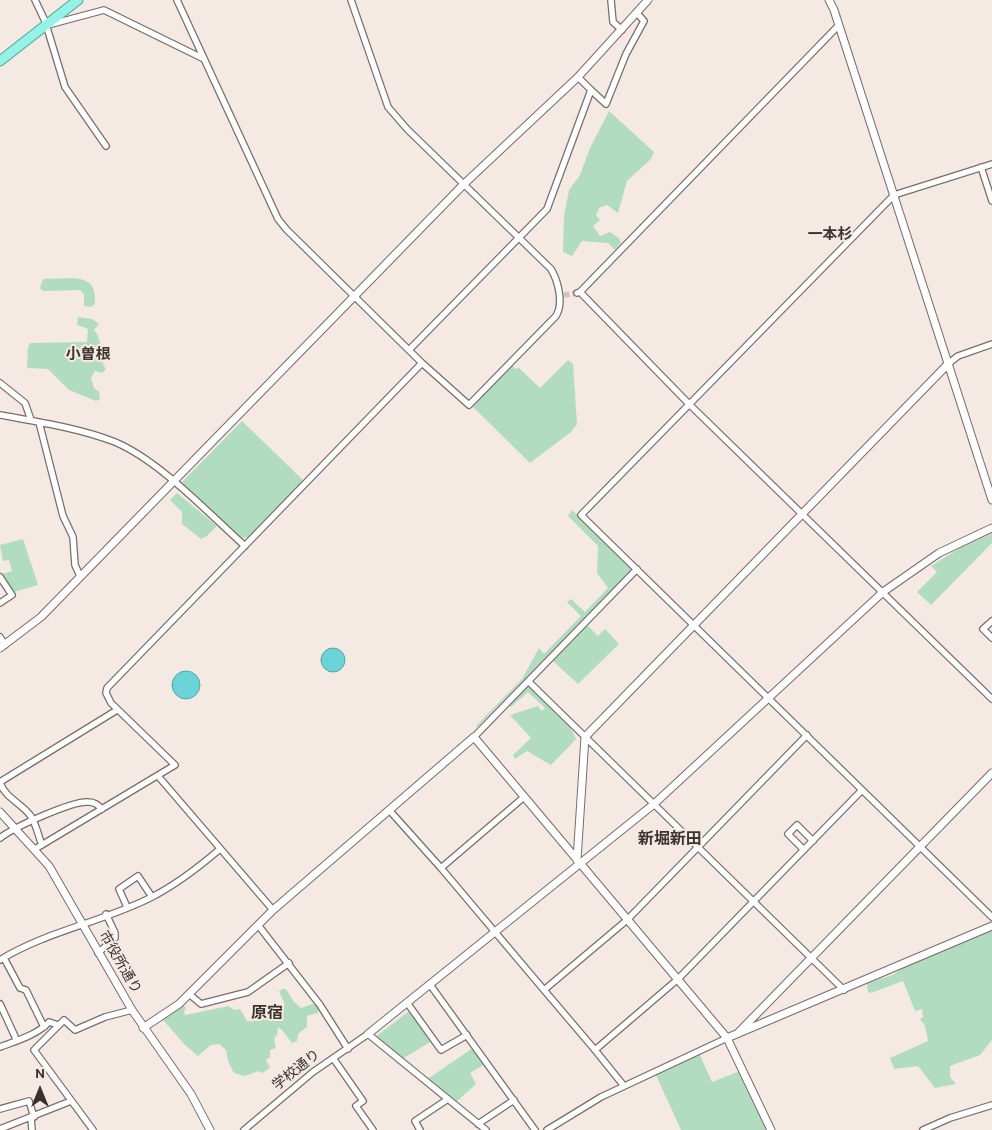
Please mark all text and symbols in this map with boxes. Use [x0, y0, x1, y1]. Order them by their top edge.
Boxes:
district label: 一本杉 [808, 227, 852, 245]
district label: 小曽根 [66, 347, 110, 365]
district label: 新堀新田 [638, 831, 702, 851]
street label: 市役所通り [94, 928, 144, 998]
district label: 原宿 [251, 1005, 283, 1025]
street label: 学校通り [270, 1047, 324, 1095]
north arrow [15, 1065, 65, 1115]
text: N [35, 1066, 45, 1083]

